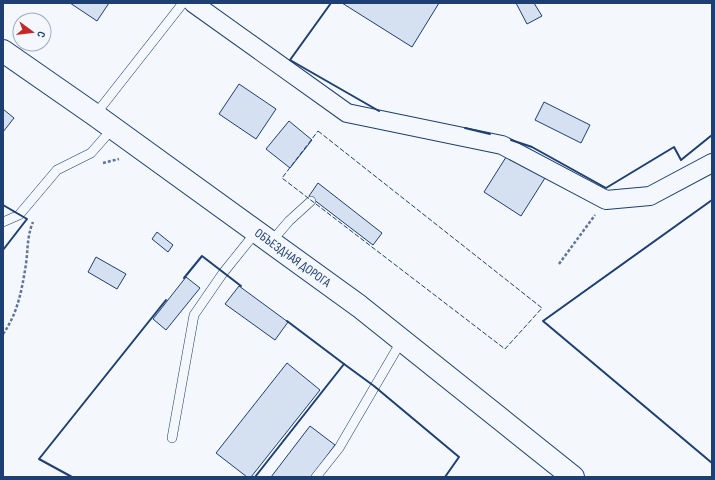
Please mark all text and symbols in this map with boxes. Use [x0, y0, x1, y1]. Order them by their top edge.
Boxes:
north arrow [12, 12, 52, 52]
text: С [34, 30, 48, 39]
street label: ОБЪЕЗДНАЯ ДОРОГА [252, 225, 334, 291]

